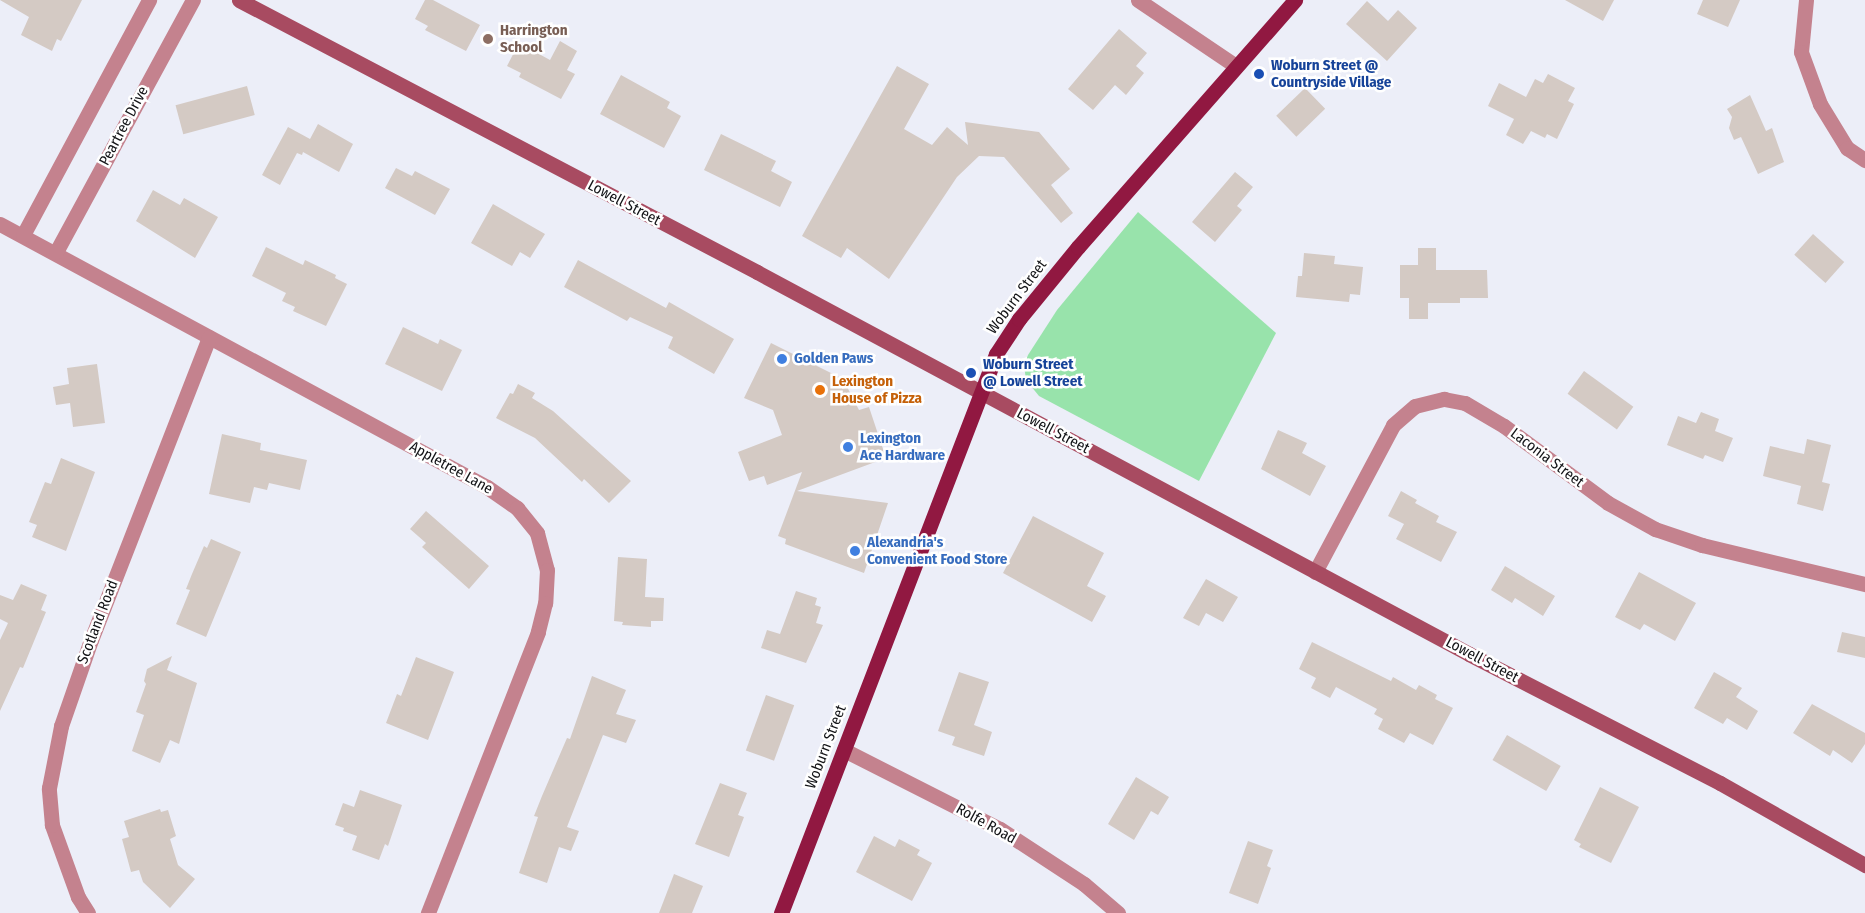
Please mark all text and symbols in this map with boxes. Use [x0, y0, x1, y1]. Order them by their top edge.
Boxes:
place label: Harrington School [500, 21, 568, 56]
marker: Harrington School [481, 32, 495, 46]
place label: Woburn Street @ Countryside Village [1271, 56, 1391, 91]
marker: Woburn Street @ Countryside Village [1252, 67, 1266, 81]
street label: Peartree Drive [96, 83, 152, 169]
street label: Lowell Street [585, 176, 663, 230]
street label: Woburn Street [983, 256, 1051, 338]
place label: Golden Paws [794, 350, 873, 368]
marker: Golden Paws [775, 352, 789, 366]
place label: Woburn Street @ Lowell Street [983, 355, 1083, 390]
marker: Woburn Street @ Lowell Street [964, 366, 978, 380]
place label: Lexington House of Pizza [832, 372, 922, 407]
marker: Lexington House of Pizza [813, 383, 827, 397]
street label: Lowell Street [1014, 404, 1092, 458]
street label: Laconia Street [1507, 425, 1587, 491]
place label: Lexington Ace Hardware [860, 429, 945, 464]
street label: Appletree Lane [406, 438, 496, 498]
marker: Lexington Ace Hardware [841, 440, 855, 454]
place label: Alexandria's Convenient Food Store [867, 533, 1007, 568]
marker: Alexandria's Convenient Food Store [848, 544, 862, 558]
street label: Scotland Road [74, 578, 122, 666]
street label: Lowell Street [1443, 633, 1521, 687]
street label: Woburn Street [802, 703, 850, 791]
street label: Rolfe Road [953, 800, 1019, 848]

